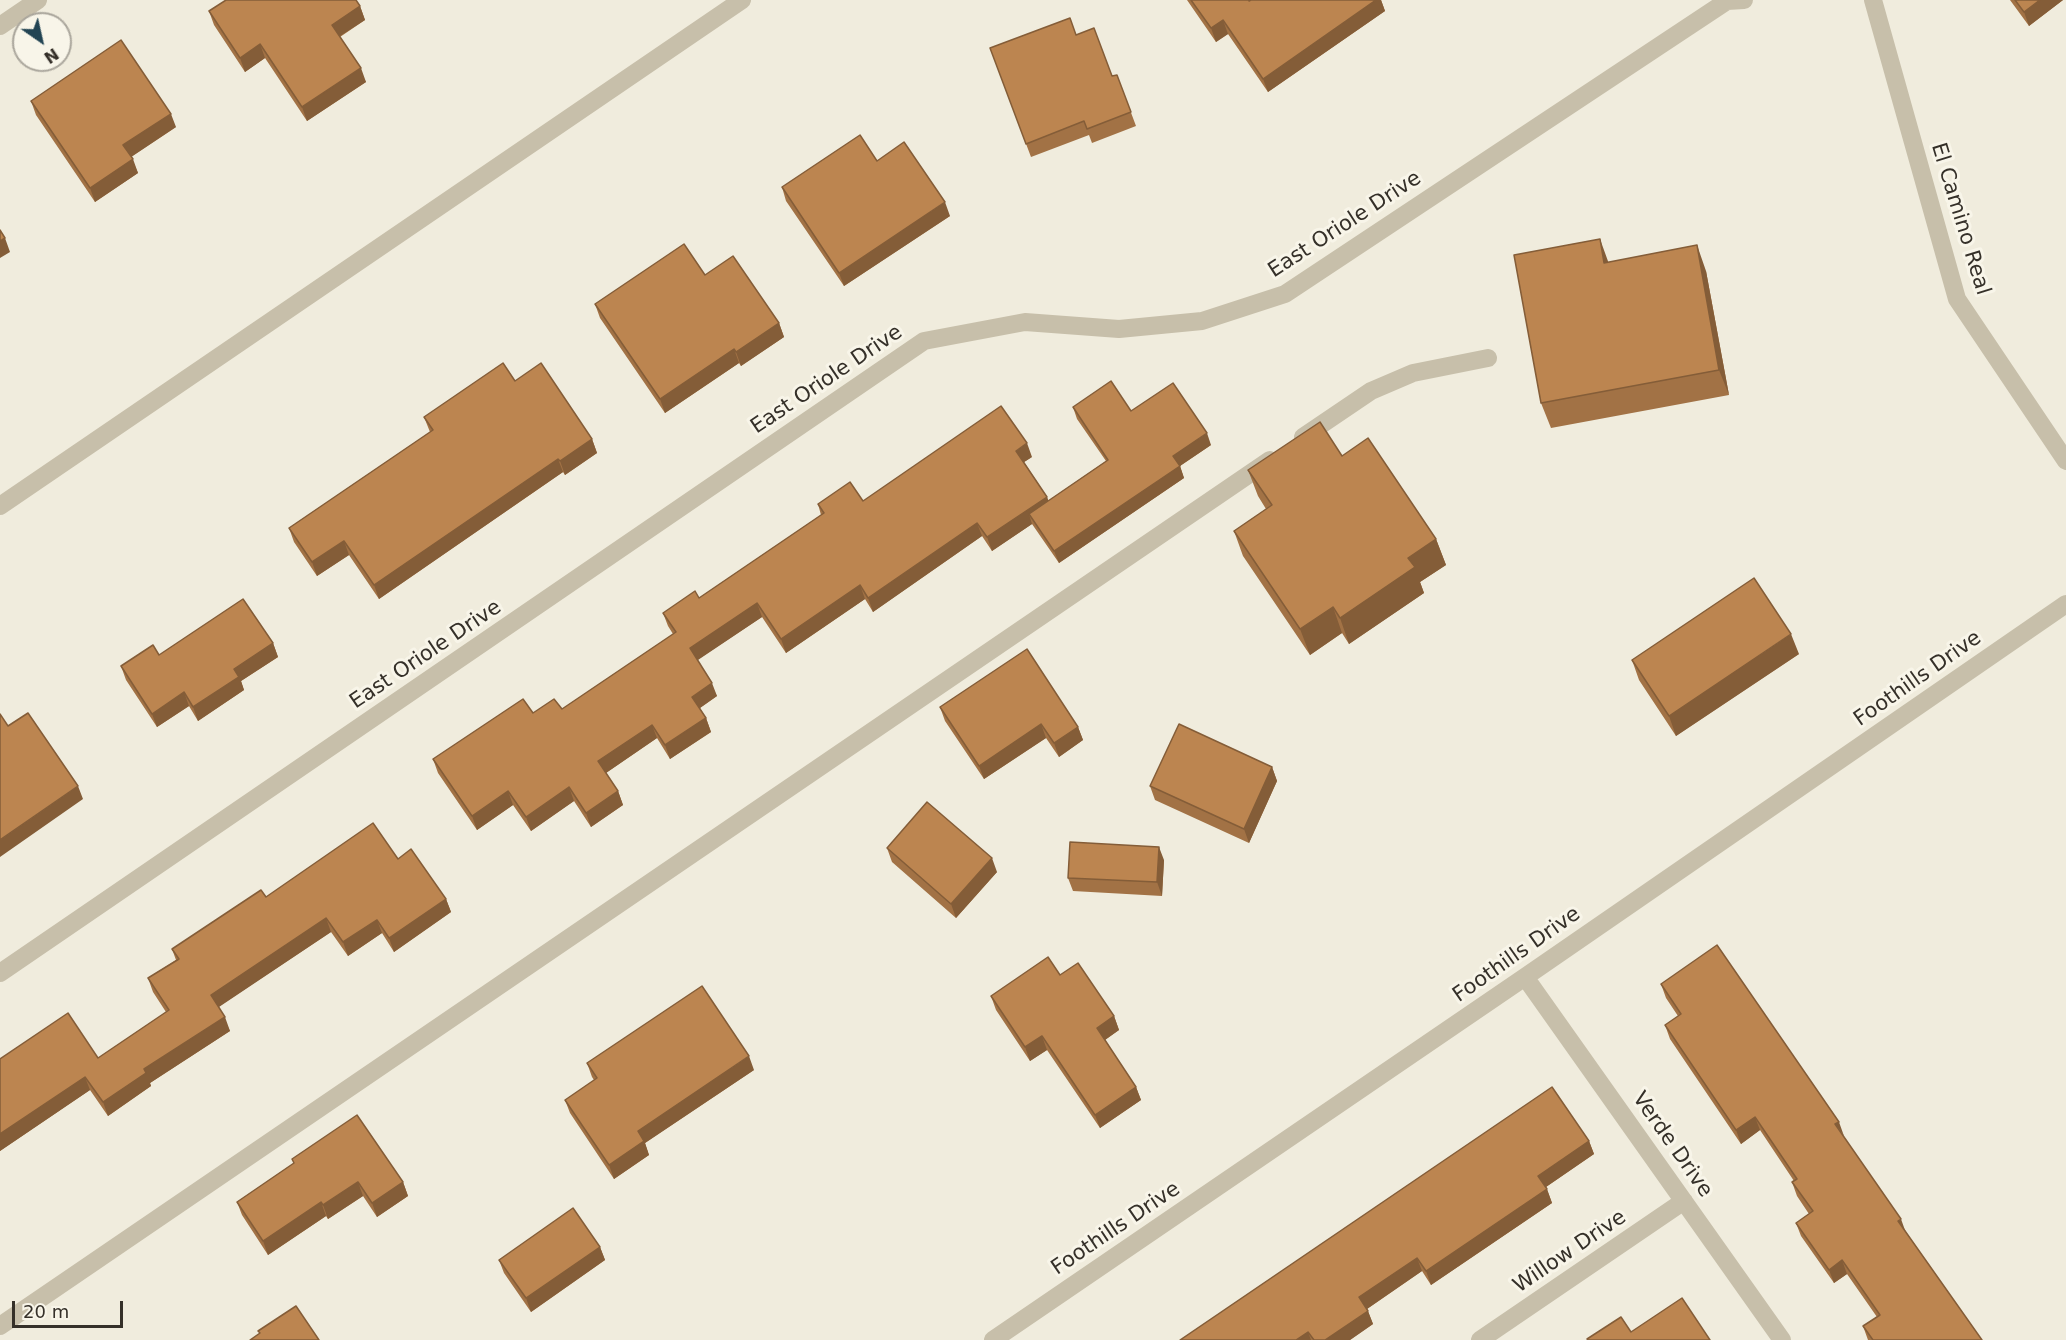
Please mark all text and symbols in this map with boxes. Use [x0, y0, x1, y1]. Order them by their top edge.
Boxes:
north arrow [12, 12, 72, 72]
text: N [40, 44, 62, 67]
street label: El Camino Real [1925, 140, 1995, 298]
street label: East Oriole Drive [1264, 166, 1426, 284]
street label: East Oriole Drive [746, 320, 908, 440]
street label: East Oriole Drive [345, 595, 507, 715]
street label: Foothills Drive [1849, 626, 1987, 732]
street label: Foothills Drive [1448, 902, 1586, 1008]
street label: Verde Drive [1626, 1087, 1718, 1203]
street label: Foothills Drive [1047, 1177, 1185, 1281]
street label: Willow Drive [1509, 1205, 1631, 1299]
scale bar [15, 1289, 126, 1327]
text: 20 m [23, 1301, 69, 1322]

